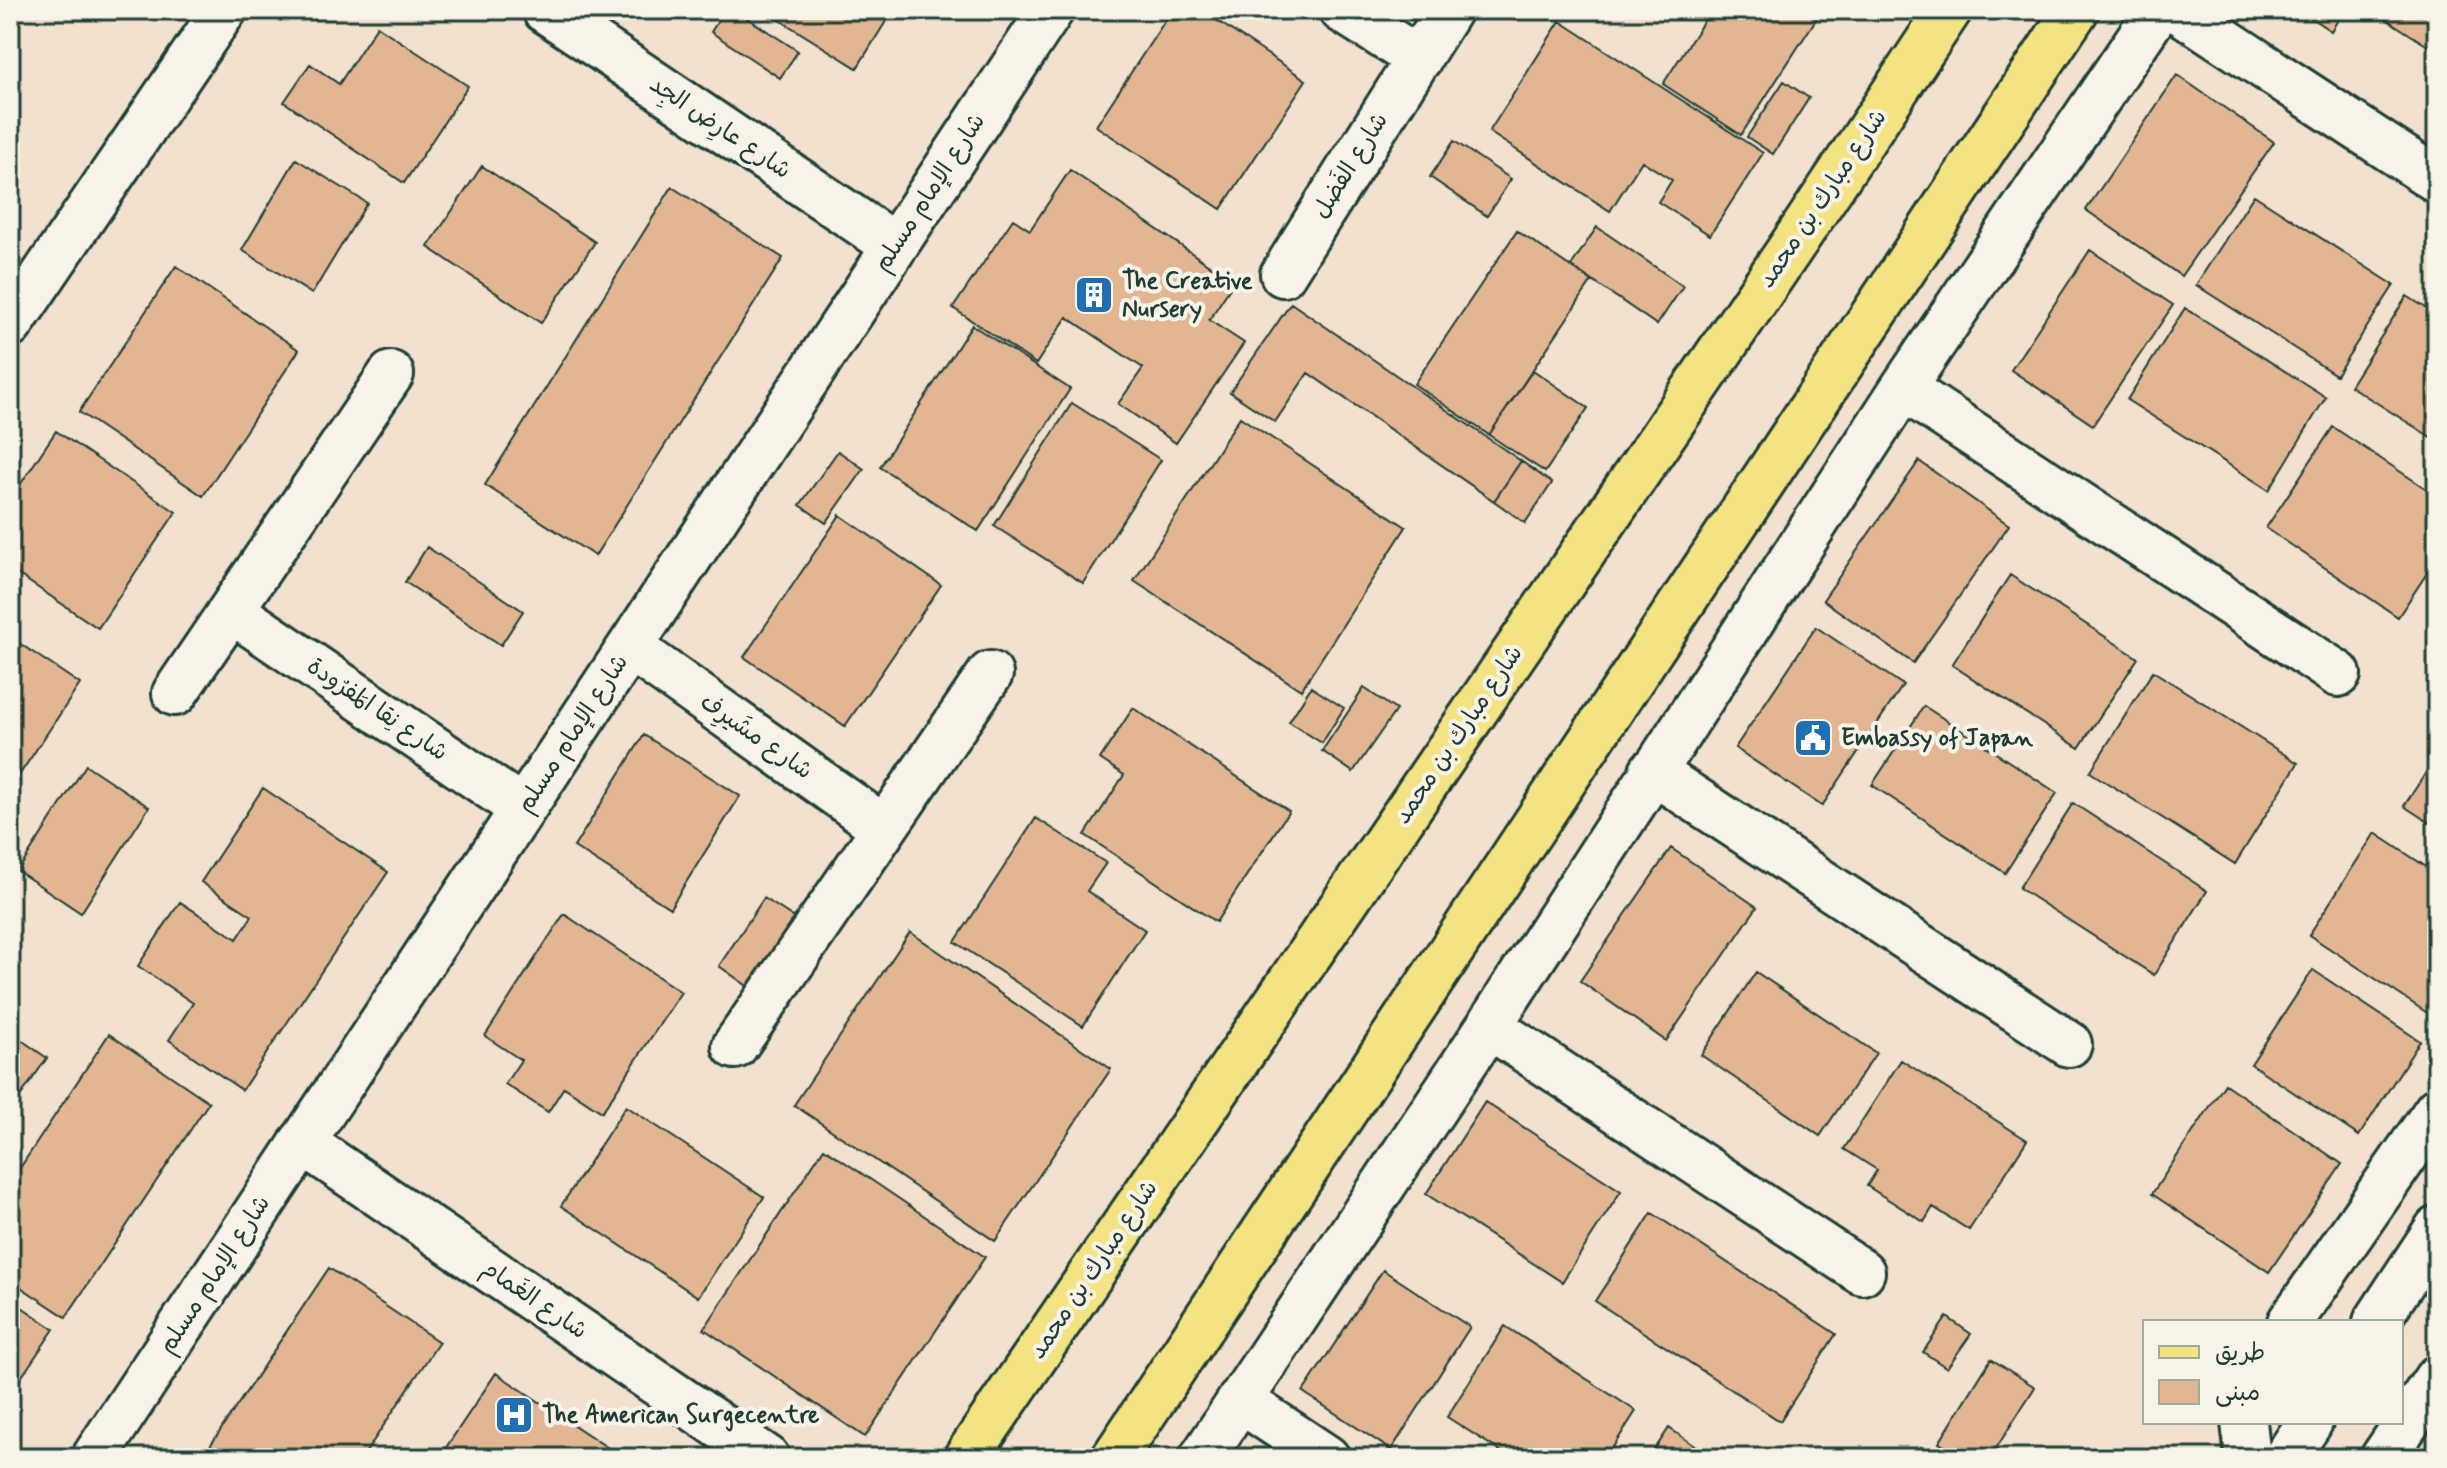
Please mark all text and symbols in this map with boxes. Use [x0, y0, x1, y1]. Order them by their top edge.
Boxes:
street label: شارع عارِض الجِد [642, 69, 797, 188]
street label: شارع مبارك بن محمد [1752, 104, 1894, 294]
street label: شارع الفَضل [1306, 107, 1396, 225]
street label: شارع الإمام مسلم [867, 108, 994, 279]
place label: The Creative Nursery [1122, 266, 1253, 325]
building icon: The Creative Nursery [1073, 274, 1115, 316]
street label: شارع مبارك بن محمد [1388, 640, 1530, 830]
street label: شارع الإمام مسلم [510, 649, 637, 820]
street label: شارع نِقا المَفرُودة [300, 651, 454, 769]
street label: شارع مشَيرِف [693, 687, 818, 788]
public building icon: Embassy of Japan [1792, 717, 1834, 759]
place label: Embassy of Japan [1841, 723, 2033, 754]
street label: شارع مبارك بن محمد [1023, 1175, 1165, 1365]
street label: شارع الإمام مسلم [152, 1190, 279, 1361]
street label: شارع الغَمام [475, 1253, 593, 1348]
legend [2143, 1320, 2403, 1424]
text: طريق [2215, 1338, 2265, 1369]
text: مبنى [2215, 1378, 2260, 1409]
hospital icon: The American Surgecentre [493, 1394, 535, 1436]
place label: The American Surgecentre [542, 1400, 820, 1432]

